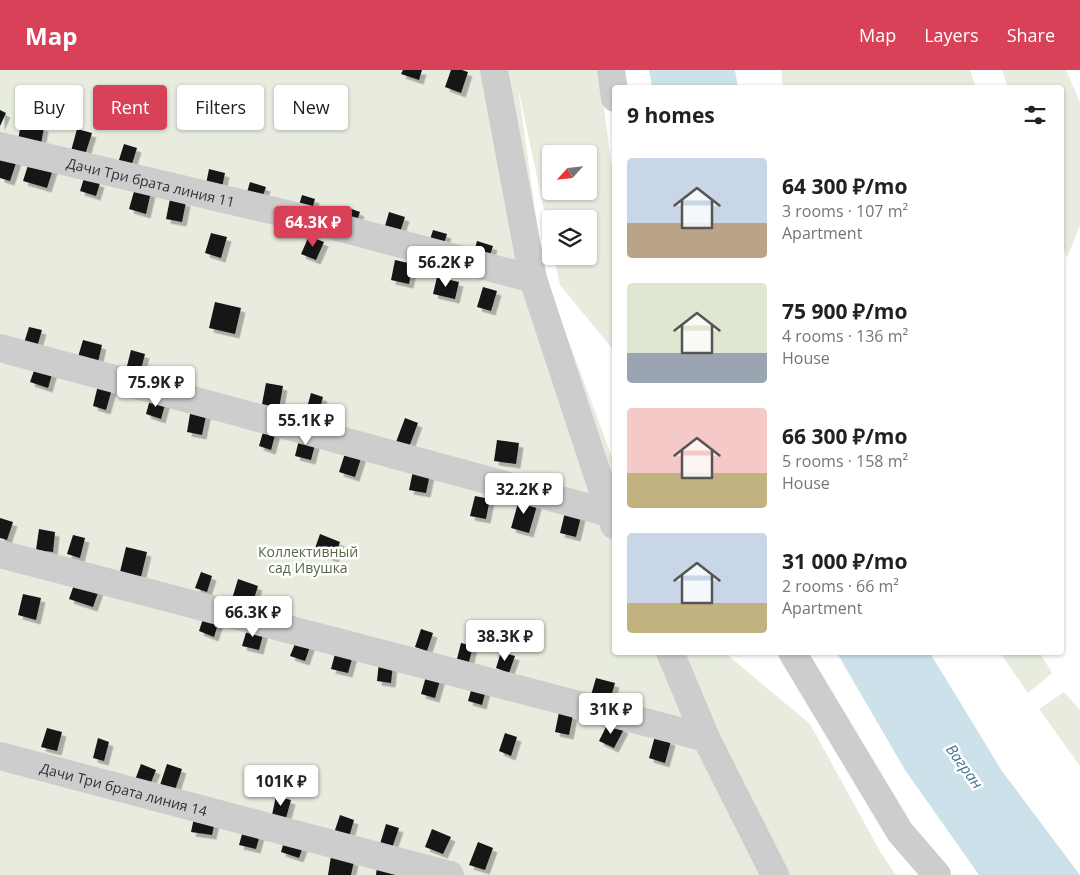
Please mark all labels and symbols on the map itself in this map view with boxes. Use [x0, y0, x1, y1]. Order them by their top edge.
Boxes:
north arrow [542, 145, 598, 200]
street label: Дачи Три брата линия 11 [65, 153, 237, 211]
pin: 64.3K ₽ [267, 206, 359, 248]
pin: 56.2K ₽ [400, 246, 492, 288]
pin: 75.9K ₽ [110, 366, 202, 408]
pin: 55.1K ₽ [260, 404, 352, 446]
pin: 32.2K ₽ [478, 472, 570, 515]
park label: Коллективный сад Ивушка [258, 542, 358, 577]
pin: 66.3K ₽ [207, 596, 299, 638]
pin: 38.3K ₽ [459, 620, 551, 662]
pin: 31K ₽ [576, 692, 646, 735]
water label: Вагран [942, 740, 988, 792]
street label: Дачи Три брата линия 14 [38, 758, 209, 820]
pin: 101K ₽ [240, 764, 322, 807]

